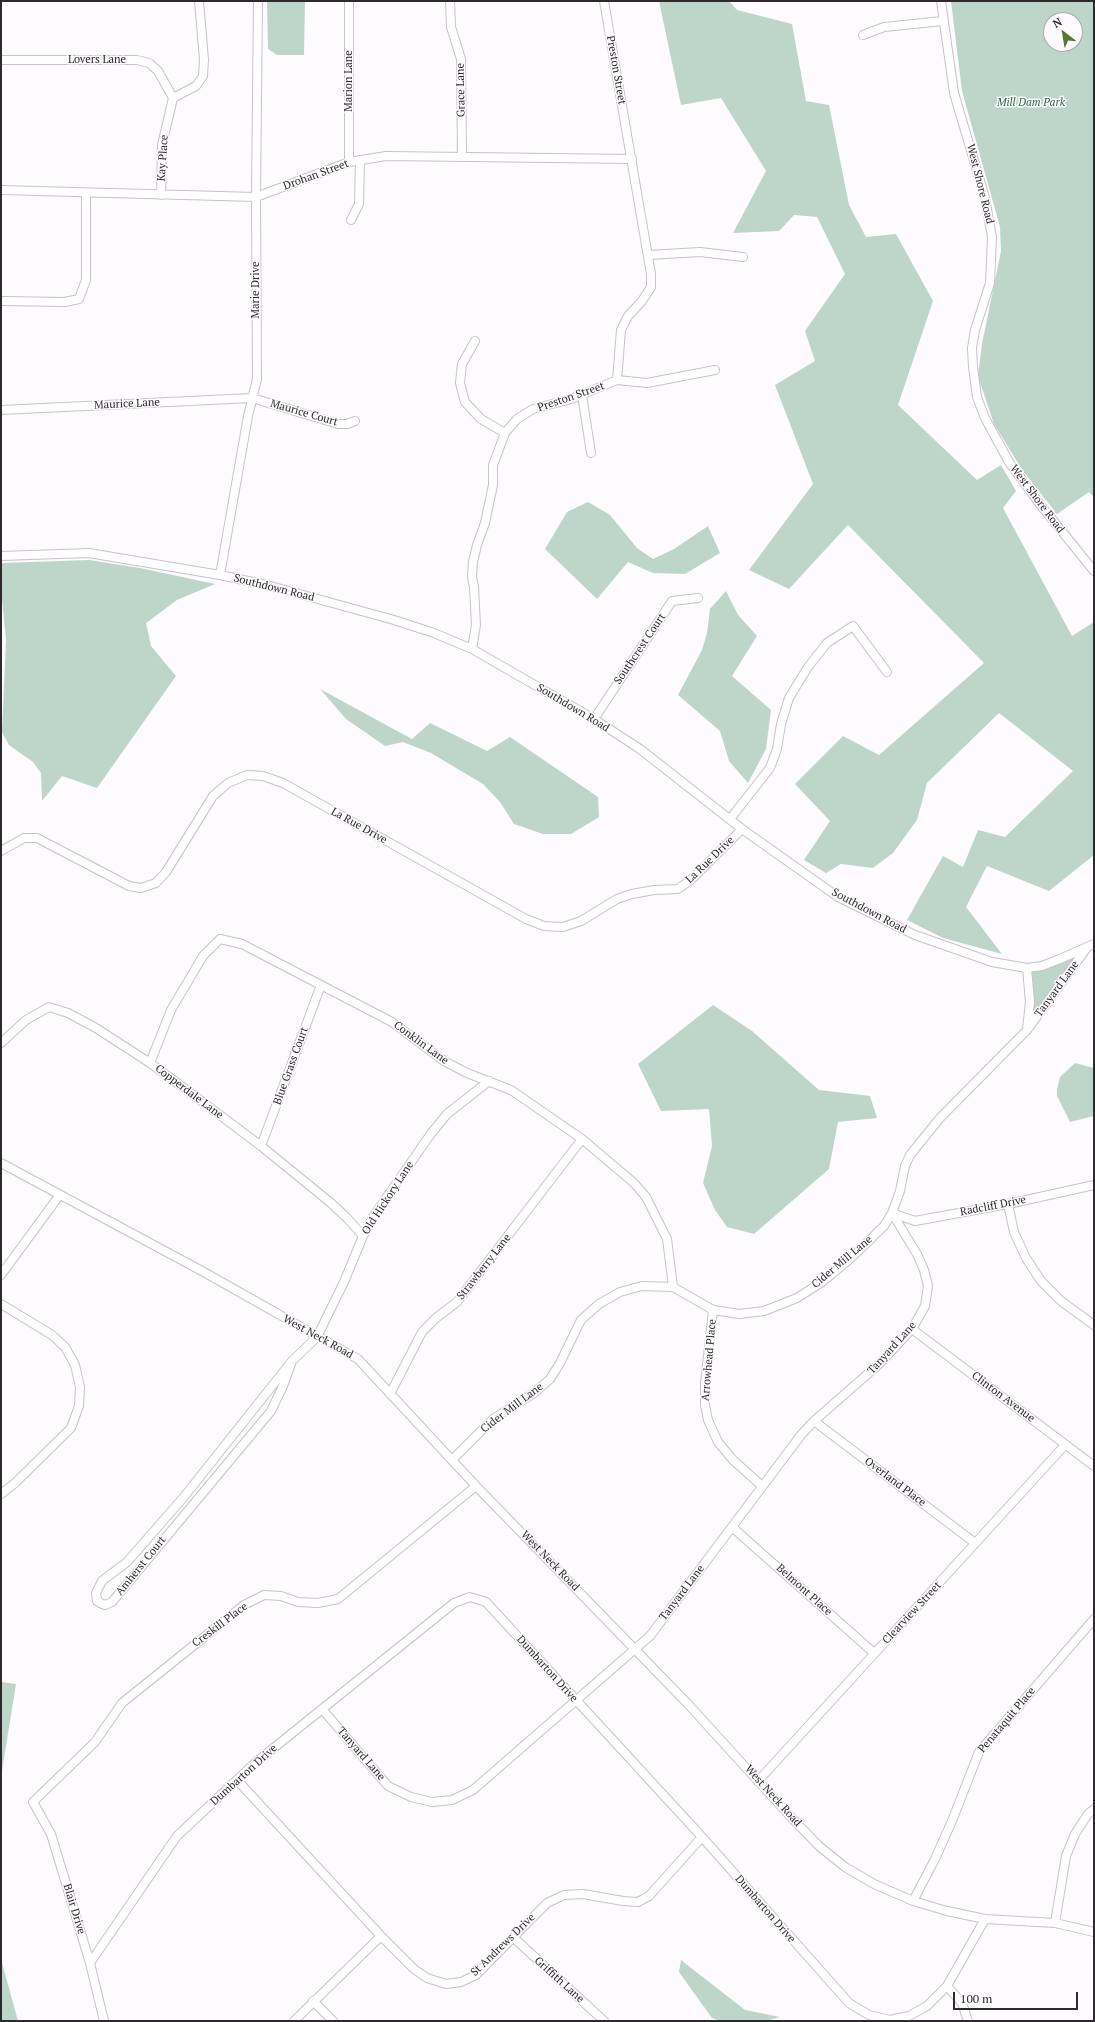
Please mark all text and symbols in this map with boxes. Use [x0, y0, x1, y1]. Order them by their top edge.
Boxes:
north arrow [1043, 12, 1083, 52]
text: N [1050, 14, 1065, 31]
street label: Preston Street [603, 34, 629, 106]
street label: Marion Lane [342, 50, 356, 112]
street label: Lovers Lane [68, 53, 126, 67]
street label: Grace Lane [454, 63, 468, 117]
park label: Mill Dam Park [997, 96, 1065, 110]
street label: Kay Place [155, 134, 171, 182]
street label: West Shore Road [964, 143, 996, 225]
street label: Drohan Street [281, 157, 351, 193]
street label: Marie Drive [249, 261, 263, 319]
street label: Preston Street [536, 379, 606, 415]
street label: Maurice Lane [94, 396, 160, 412]
street label: Maurice Court [269, 397, 339, 429]
street label: West Shore Road [1007, 462, 1067, 536]
street label: Southdown Road [232, 572, 316, 604]
street label: Southcrest Court [611, 611, 669, 687]
street label: Southdown Road [534, 681, 612, 735]
street label: La Rue Drive [329, 805, 389, 847]
street label: La Rue Drive [683, 834, 737, 886]
street label: Southdown Road [829, 886, 909, 936]
street label: Tanyard Lane [1032, 958, 1082, 1020]
street label: Conklin Lane [391, 1019, 451, 1067]
street label: Blue Grass Court [271, 1025, 311, 1107]
street label: Copperdale Lane [152, 1062, 226, 1122]
street label: Old Hickory Lane [359, 1159, 417, 1237]
street label: Radcliff Drive [959, 1193, 1027, 1219]
street label: Strawberry Lane [454, 1231, 514, 1303]
street label: Cider Mill Lane [809, 1233, 875, 1291]
street label: West Neck Road [281, 1312, 355, 1362]
street label: Arrowhead Place [699, 1319, 719, 1401]
street label: Tanyard Lane [865, 1319, 919, 1377]
street label: Clinton Avenue [969, 1369, 1037, 1425]
street label: Cider Mill Lane [478, 1380, 546, 1436]
street label: Overland Place [862, 1455, 928, 1509]
street label: West Neck Road [518, 1528, 582, 1594]
street label: Amherst Court [113, 1534, 169, 1598]
street label: Belmont Place [773, 1562, 835, 1618]
street label: Tanyard Lane [657, 1563, 707, 1623]
street label: Clearview Street [880, 1579, 944, 1647]
street label: Creskill Place [190, 1600, 250, 1650]
street label: Dumbarton Drive [514, 1633, 580, 1705]
street label: Penataquit Place [976, 1684, 1038, 1756]
street label: Tanyard Lane [334, 1725, 388, 1783]
street label: Dumbarton Drive [208, 1742, 280, 1808]
street label: West Neck Road [742, 1763, 804, 1829]
street label: Dumbarton Drive [732, 1873, 798, 1945]
street label: Blair Drive [60, 1882, 88, 1936]
street label: St Andrews Drive [468, 1911, 538, 1979]
street label: Griffith Lane [531, 1954, 587, 2006]
scale bar [955, 1984, 1080, 2010]
text: 100 m [960, 1991, 992, 2006]

